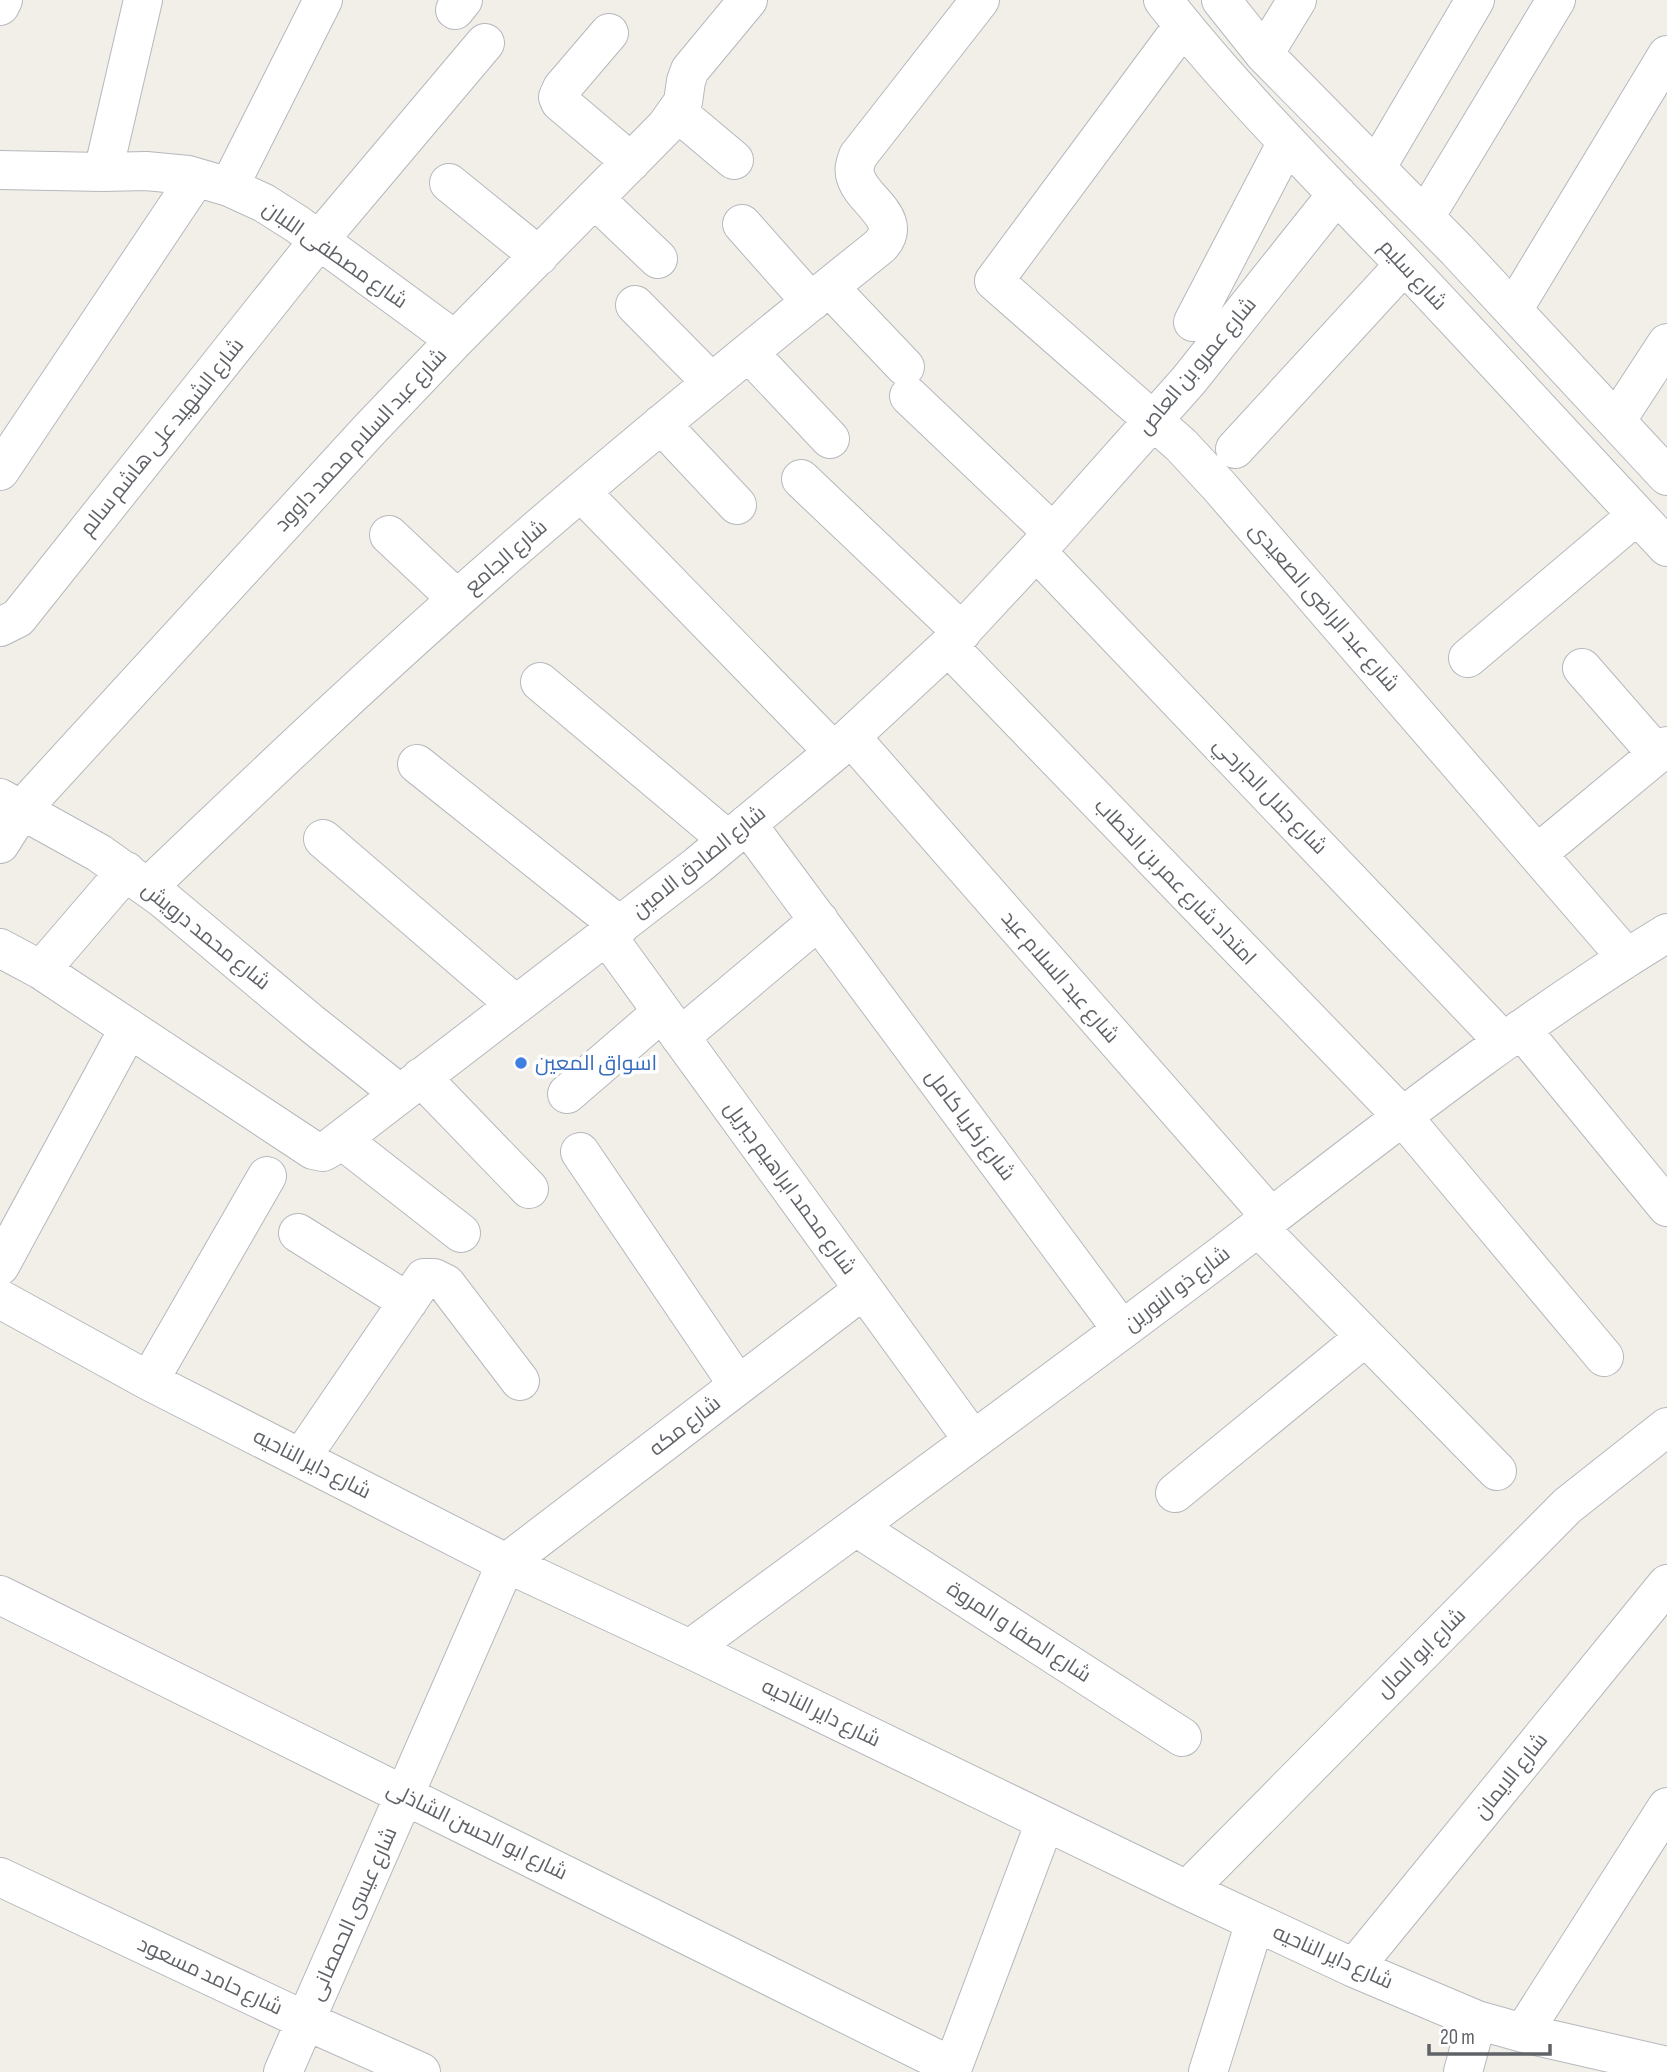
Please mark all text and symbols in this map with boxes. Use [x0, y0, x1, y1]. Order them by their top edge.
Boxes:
street label: شارع مصطفى اللبان [257, 196, 412, 315]
street label: شارع سليم [1373, 234, 1452, 316]
street label: شارع عمرو بن العاص [1132, 292, 1262, 440]
street label: شارع الشهيد على هاشم سالم [75, 333, 250, 541]
street label: شارع عبد السلام محمد داوود [270, 343, 453, 537]
street label: شارع الجامع [460, 514, 553, 600]
street label: شارع عبد الراضى الصعيدى [1243, 517, 1404, 697]
street label: شارع جلال الجارحي [1206, 732, 1332, 862]
street label: امتداد شارع عمر بن الخطاب [1088, 793, 1261, 971]
street label: شارع الصادق الامين [627, 800, 771, 924]
street label: شارع محمد درويش [136, 877, 275, 996]
street label: شارع عبد السلام عيد [995, 906, 1124, 1049]
place label: اسواق المعين [535, 1051, 657, 1076]
marker: اسواق المعين [513, 1055, 529, 1071]
street label: شارع زكريا كامل [919, 1064, 1020, 1186]
street label: شارع محمد ابراهيم جبريل [718, 1096, 861, 1280]
street label: شارع ذو النورين [1119, 1241, 1236, 1338]
street label: شارع مكه [644, 1390, 726, 1462]
street label: شارع داير الناحيه [248, 1424, 375, 1505]
street label: شارع الصفا و المروة [942, 1576, 1096, 1689]
street label: شارع ابو المال [1371, 1603, 1472, 1704]
street label: شارع داير الناحيه [757, 1674, 884, 1753]
street label: شارع الايمان [1469, 1728, 1554, 1825]
street label: شارع ابو الحسن الشاذلى [382, 1776, 571, 1886]
street label: شارع عيسى الحمصانى [304, 1823, 403, 2005]
street label: شارع داير الناحيه [1269, 1919, 1397, 1996]
street label: شارع حامد مسعود [133, 1931, 286, 2021]
scale bar [1429, 2012, 1550, 2056]
text: 20 m [1440, 2025, 1475, 2050]

